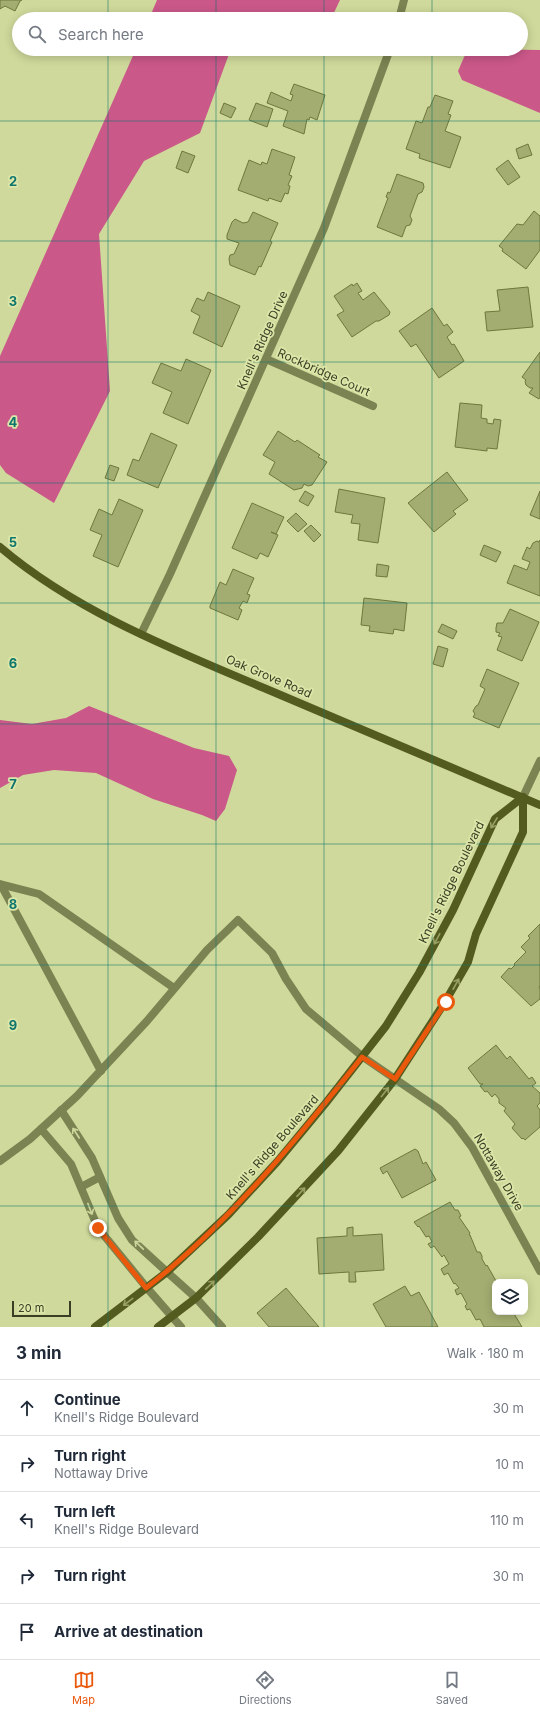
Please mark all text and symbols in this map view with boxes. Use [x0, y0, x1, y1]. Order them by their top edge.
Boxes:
search box [12, 12, 528, 56]
icon: search [26, 23, 48, 45]
text: Search here [58, 25, 144, 44]
text: 2 [9, 173, 17, 189]
street label: Knell's Ridge Drive [233, 288, 291, 392]
text: 3 [9, 293, 17, 309]
street label: Rockbridge Court [275, 345, 373, 399]
text: 4 [9, 414, 18, 430]
text: 5 [9, 534, 17, 550]
street label: Oak Grove Road [224, 651, 314, 701]
text: 6 [9, 655, 17, 671]
text: 7 [9, 776, 17, 792]
one-way arrow [490, 817, 498, 828]
street label: Knell's Ridge Boulevard [415, 819, 487, 945]
text: 8 [9, 896, 17, 912]
one-way arrow [433, 933, 440, 945]
one-way arrow [452, 978, 460, 990]
route start [437, 993, 455, 1011]
text: 9 [9, 1017, 17, 1033]
one-way arrow [380, 1087, 389, 1098]
street label: Knell's Ridge Boulevard [222, 1092, 322, 1202]
one-way arrow [71, 1127, 79, 1139]
street label: Nottaway Drive [471, 1131, 527, 1213]
one-way arrow [296, 1187, 306, 1197]
one-way arrow [87, 1202, 95, 1214]
route end [89, 1219, 107, 1237]
one-way arrow [134, 1241, 144, 1250]
map controls [492, 1279, 528, 1315]
button: layers [492, 1279, 528, 1315]
one-way arrow [205, 1280, 215, 1290]
one-way arrow [123, 1298, 134, 1306]
scale bar [12, 1299, 71, 1318]
text: 20 m [18, 1301, 44, 1315]
text: 3 min [16, 1343, 62, 1363]
text: Walk · 180 m [447, 1345, 524, 1361]
text: Continue [54, 1390, 121, 1409]
icon: ahead [16, 1397, 38, 1419]
text: 30 m [493, 1400, 524, 1416]
text: Knell's Ridge Boulevard [54, 1409, 199, 1425]
text: Turn right [54, 1446, 126, 1465]
icon: right [16, 1453, 38, 1475]
text: 10 m [495, 1456, 524, 1472]
text: Nottaway Drive [54, 1465, 148, 1481]
text: Turn left [54, 1502, 115, 1521]
icon: left [16, 1509, 38, 1531]
text: 110 m [490, 1512, 524, 1528]
text: Knell's Ridge Boulevard [54, 1521, 199, 1537]
icon: right [16, 1565, 38, 1587]
text: Turn right [54, 1566, 126, 1585]
text: 30 m [493, 1568, 524, 1584]
icon: arrive [16, 1621, 38, 1643]
text: Arrive at destination [54, 1622, 203, 1641]
tab: Map [72, 1669, 95, 1707]
tab: Directions [239, 1669, 292, 1707]
tab: Saved [436, 1669, 468, 1707]

